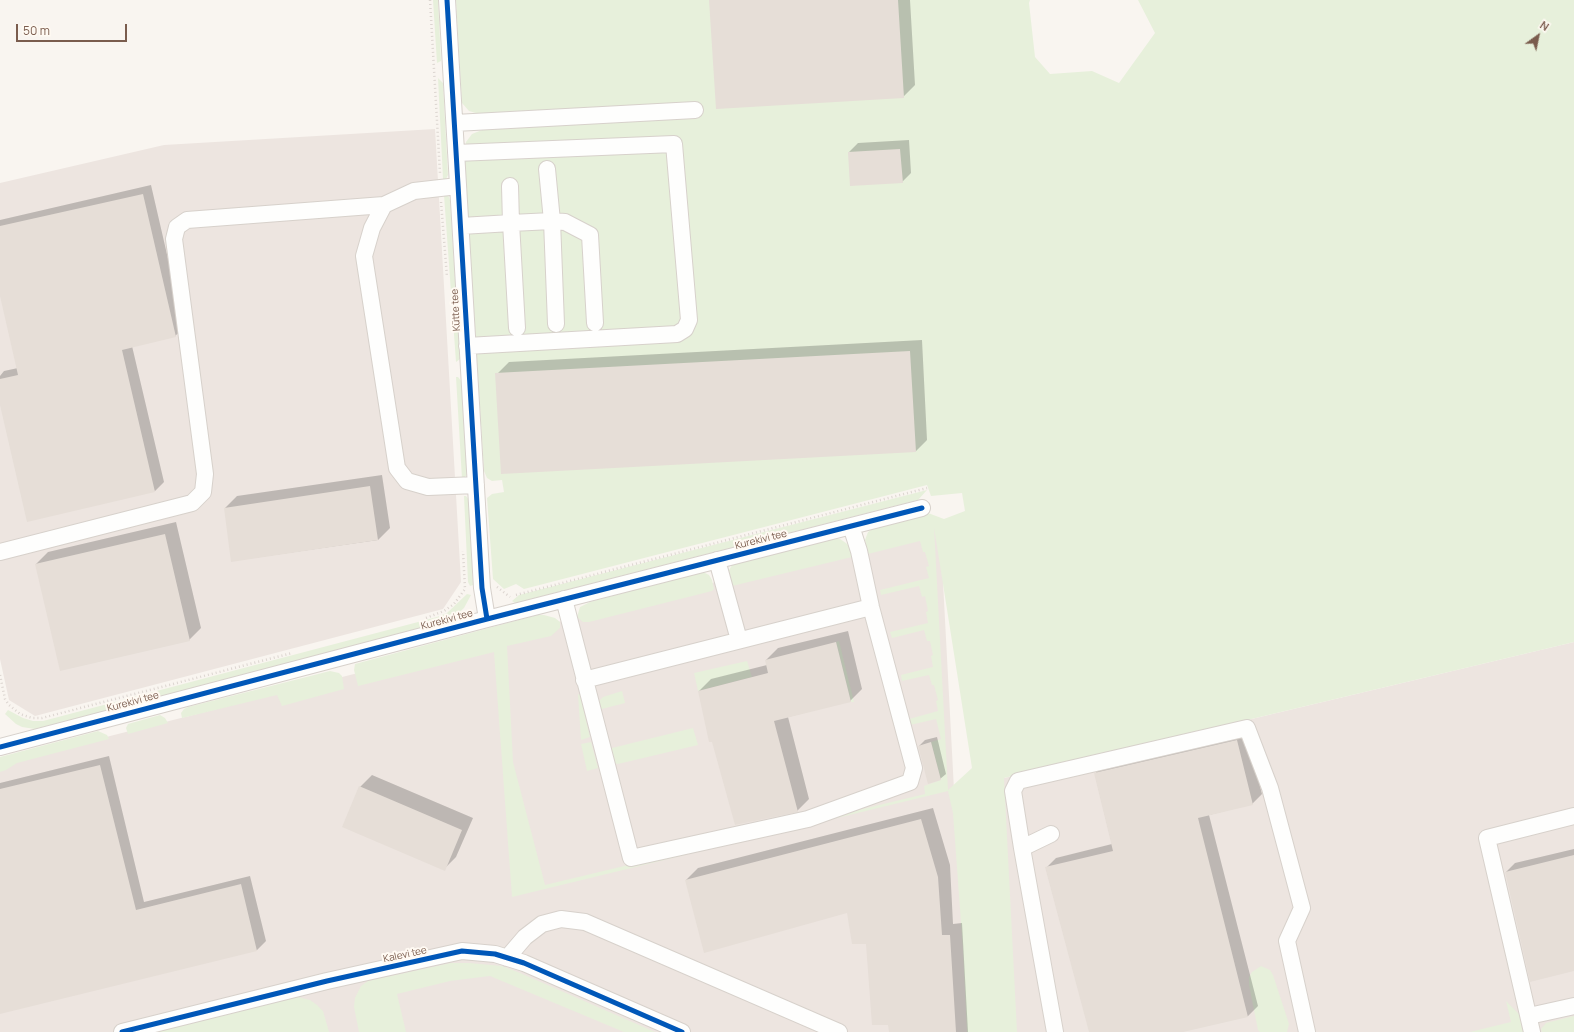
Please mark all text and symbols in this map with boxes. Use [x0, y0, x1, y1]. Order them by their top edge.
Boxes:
scale bar [18, 16, 129, 42]
north arrow [1518, 16, 1558, 56]
text: N [1537, 17, 1552, 34]
text: 50 m [23, 22, 50, 39]
street label: Kütte tee [449, 289, 463, 331]
street label: Kurekivi tee [734, 528, 788, 552]
street label: Kurekivi tee [420, 607, 474, 633]
street label: Kurekivi tee [106, 689, 160, 715]
street label: Kalevi tee [382, 945, 428, 965]

